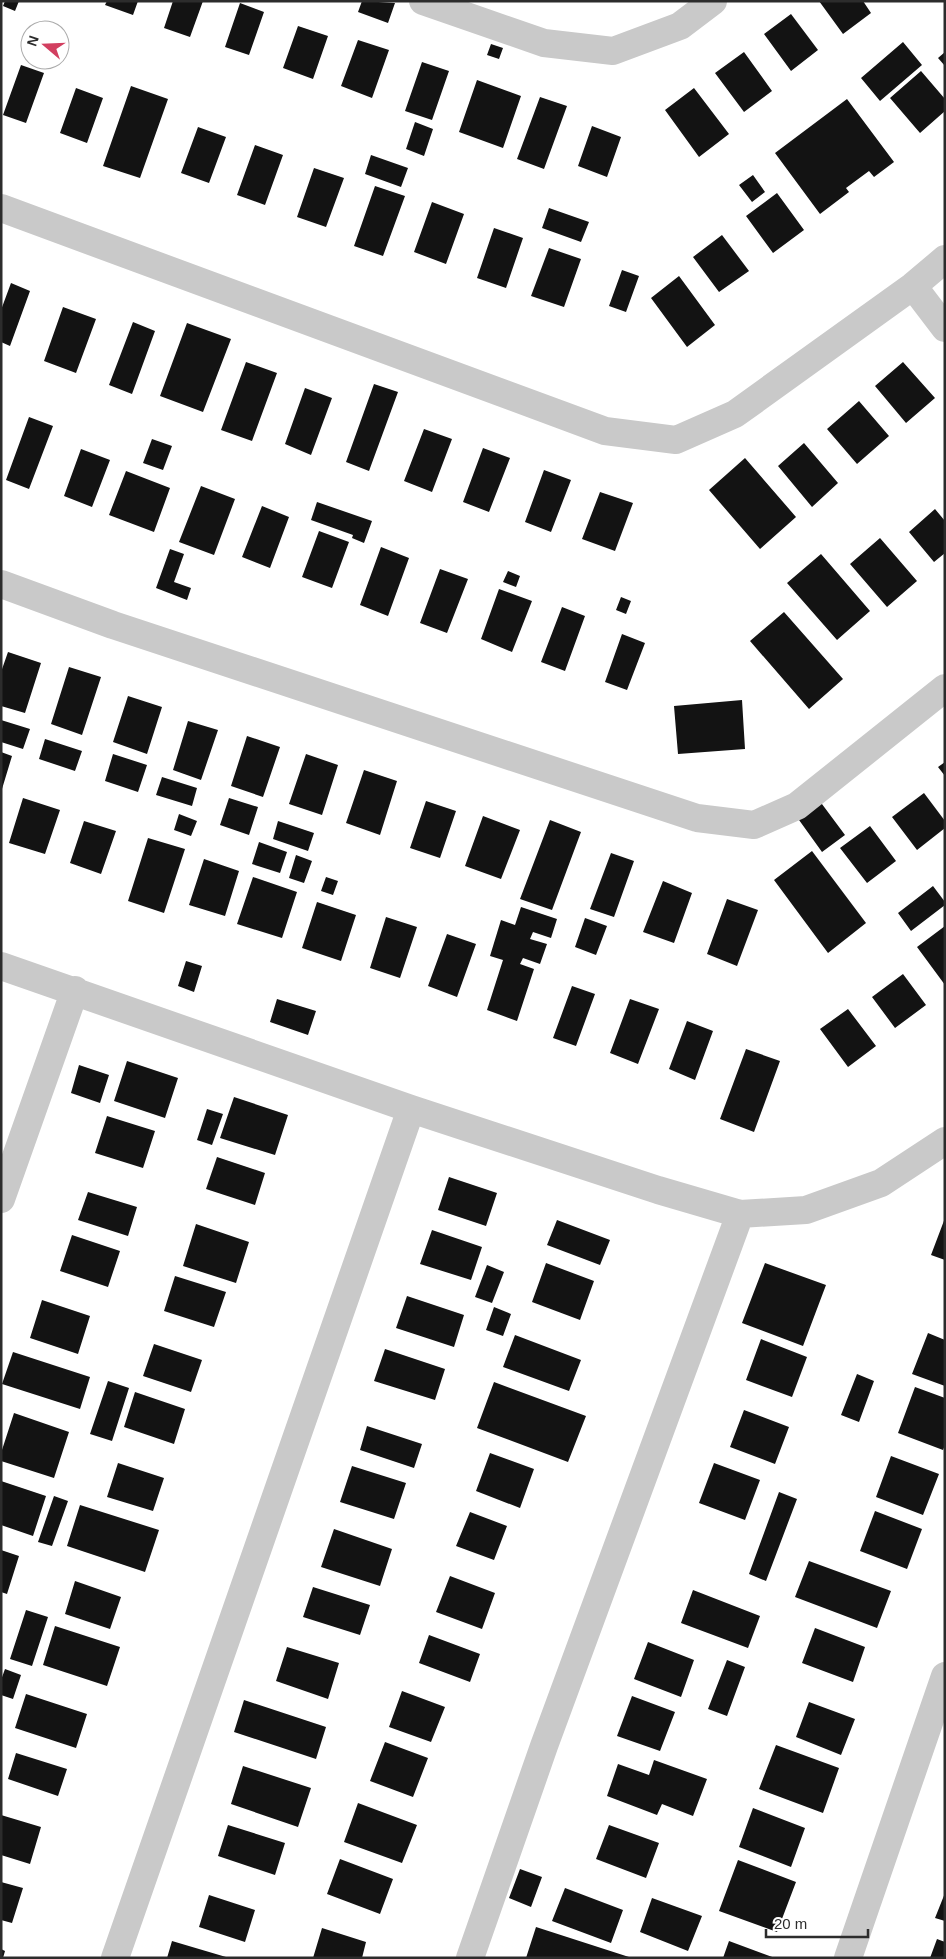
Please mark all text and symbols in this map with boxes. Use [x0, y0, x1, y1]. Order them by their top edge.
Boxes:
north arrow [20, 20, 70, 70]
text: N [23, 33, 42, 48]
scale bar [766, 1906, 868, 1938]
text: 20 m [774, 1915, 807, 1932]

